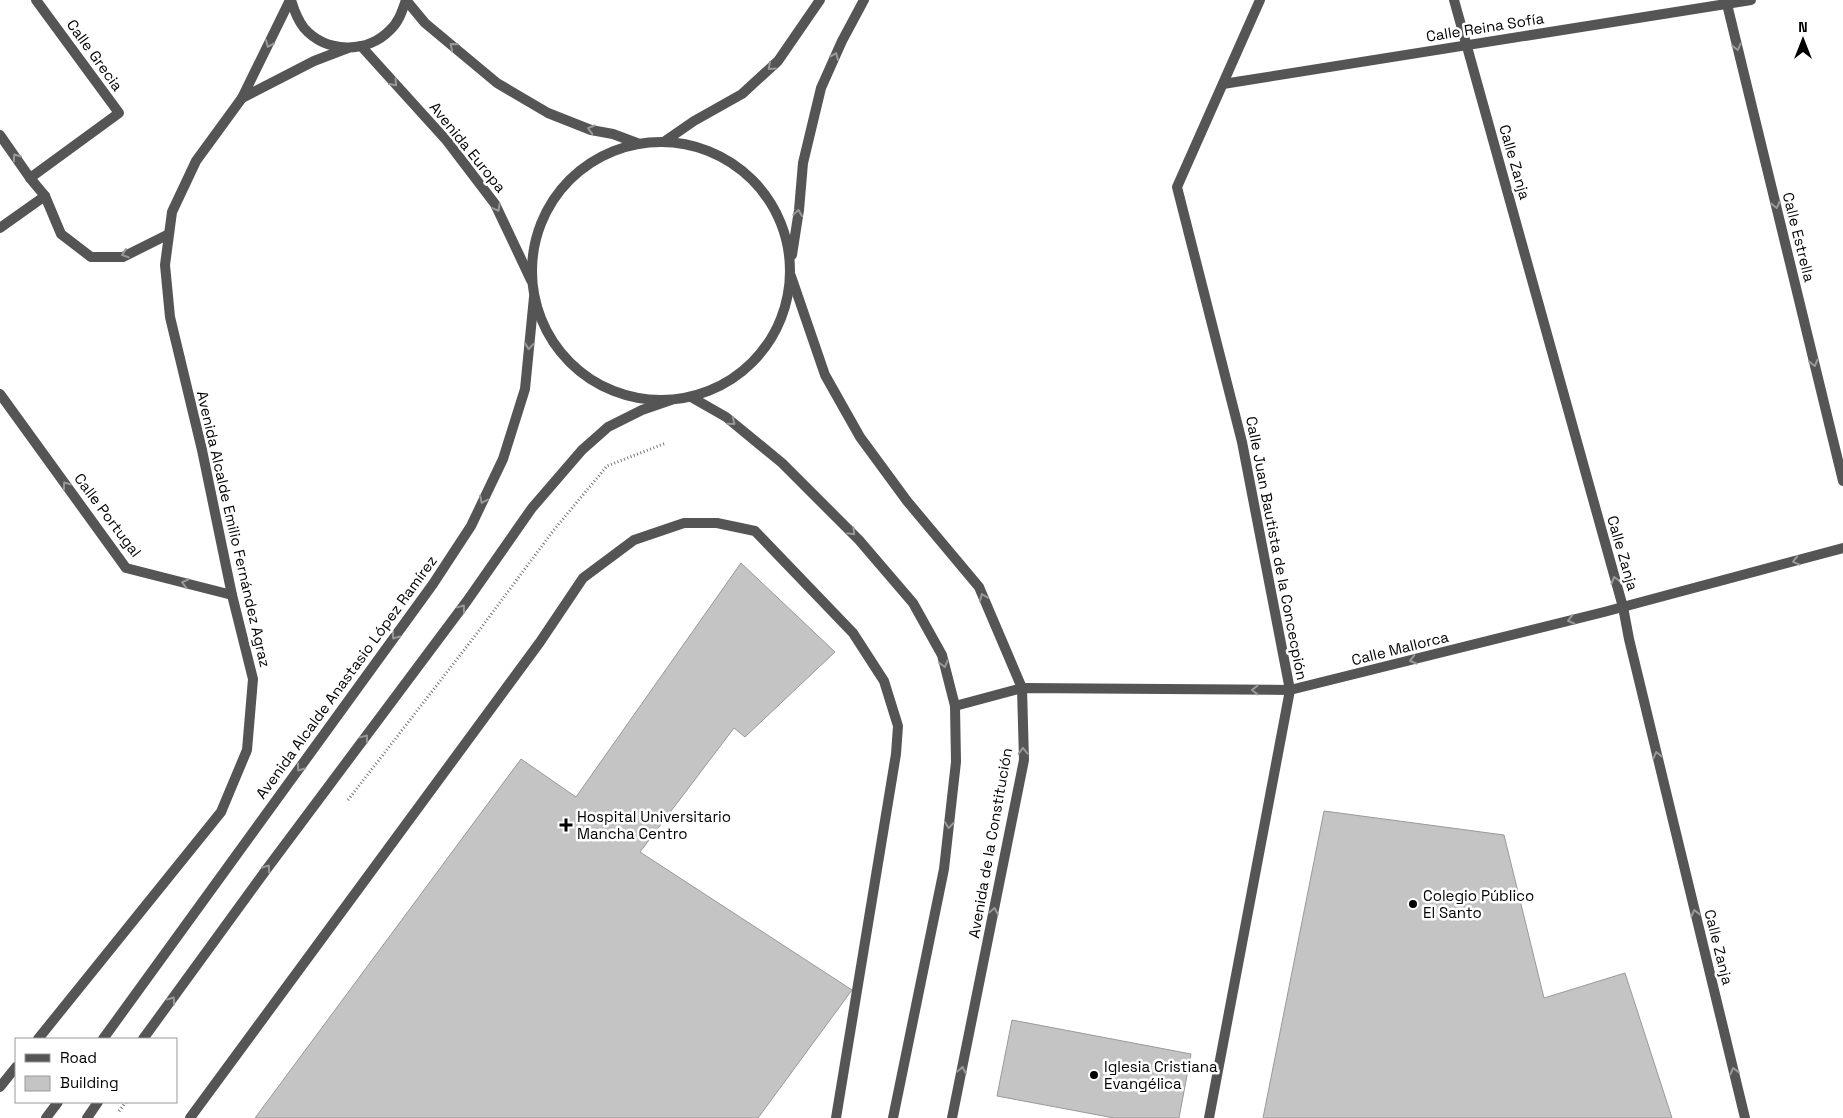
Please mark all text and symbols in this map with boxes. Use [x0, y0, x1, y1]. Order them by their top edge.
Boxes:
street label: Calle Reina Sofía [1425, 8, 1546, 46]
north arrow [1778, 15, 1828, 65]
street label: Calle Grecia [63, 16, 128, 95]
text: N [1798, 18, 1808, 36]
one-way arrow [265, 39, 275, 48]
one-way arrow [1731, 43, 1742, 52]
one-way arrow [450, 44, 459, 52]
one-way arrow [829, 52, 840, 61]
one-way arrow [768, 62, 777, 71]
one-way arrow [388, 77, 397, 86]
street label: Avenida Europa [426, 98, 511, 197]
street label: Calle Zanja [1495, 122, 1535, 202]
one-way arrow [588, 124, 596, 134]
one-way arrow [13, 154, 22, 163]
street label: Calle Estrella [1779, 190, 1819, 284]
one-way arrow [1770, 201, 1781, 210]
one-way arrow [491, 203, 501, 212]
one-way arrow [792, 209, 803, 217]
one-way arrow [122, 249, 130, 259]
one-way arrow [524, 342, 535, 350]
one-way arrow [1808, 359, 1819, 368]
street label: Avenida Alcalde Emilio Fernández Agraz [193, 389, 275, 669]
street label: Calle Juan Bautista de la Concecpión [1242, 415, 1312, 681]
one-way arrow [726, 417, 735, 425]
street label: Calle Portugal [70, 469, 146, 561]
one-way arrow [63, 481, 72, 491]
one-way arrow [479, 495, 489, 504]
street label: Calle Zanja [1603, 513, 1643, 593]
one-way arrow [846, 526, 855, 535]
street label: Avenida Alcalde Anastasio López Ramírez [251, 552, 441, 802]
one-way arrow [1791, 555, 1800, 566]
one-way arrow [1611, 576, 1621, 584]
one-way arrow [180, 578, 189, 589]
one-way arrow [978, 593, 989, 602]
one-way arrow [456, 604, 465, 614]
one-way arrow [1568, 615, 1576, 625]
street label: Calle Mallorca [1349, 627, 1451, 669]
one-way arrow [392, 630, 401, 640]
one-way arrow [1409, 654, 1418, 665]
one-way arrow [939, 659, 949, 667]
one-way arrow [1250, 685, 1258, 695]
one-way arrow [359, 735, 367, 744]
street label: Avenida de la Constitución [964, 746, 1016, 940]
one-way arrow [1018, 747, 1029, 755]
one-way arrow [1652, 750, 1663, 759]
one-way arrow [297, 762, 306, 772]
place label: Hospital Universitario Mancha Centro [577, 807, 731, 843]
marker: Hospital Universitario Mancha Centro [559, 818, 573, 832]
one-way arrow [944, 821, 955, 829]
one-way arrow [261, 864, 270, 874]
place label: Colegio Público El Santo [1423, 886, 1534, 922]
marker: Colegio Público El Santo [1407, 898, 1419, 910]
one-way arrow [988, 906, 998, 915]
street label: Calle Zanja [1700, 907, 1738, 987]
one-way arrow [1690, 908, 1701, 917]
one-way arrow [166, 996, 175, 1006]
legend [15, 1038, 178, 1103]
text: Road [60, 1048, 97, 1067]
place label: Iglesia Cristiana Evangélica [1104, 1057, 1218, 1093]
one-way arrow [956, 1066, 967, 1075]
one-way arrow [1729, 1066, 1740, 1075]
marker: Iglesia Cristiana Evangélica [1088, 1069, 1100, 1081]
text: Building [60, 1073, 119, 1092]

